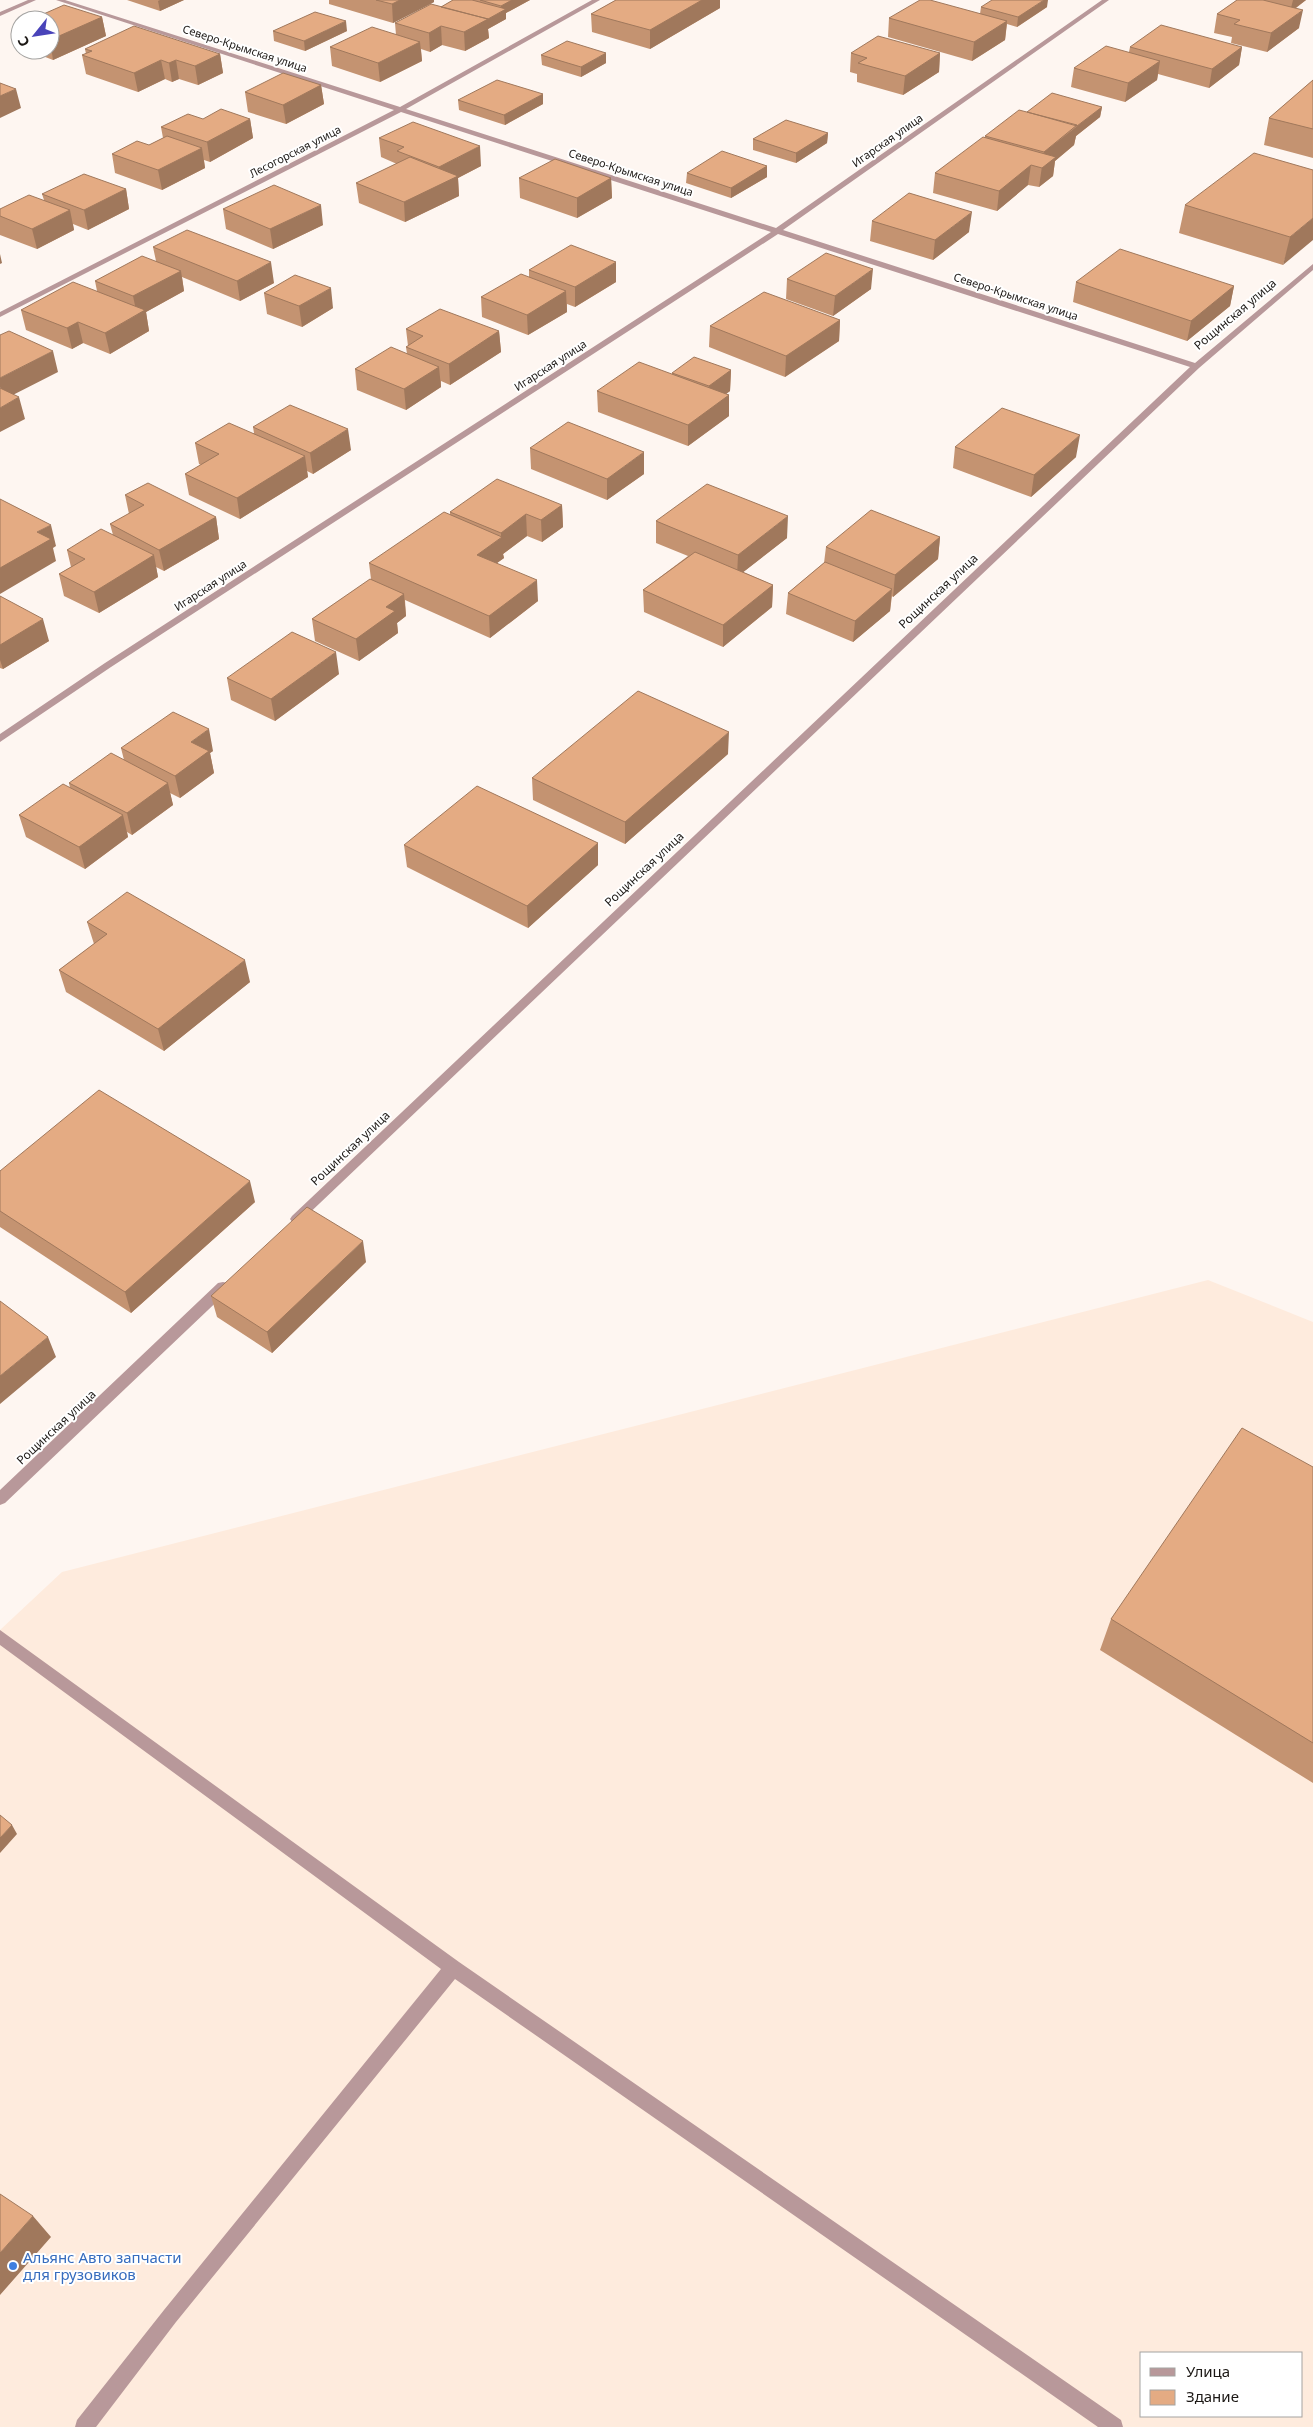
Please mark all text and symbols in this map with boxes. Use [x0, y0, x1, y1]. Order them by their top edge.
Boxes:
north arrow [10, 10, 60, 60]
street label: Северо-Крымская улица [181, 21, 309, 75]
text: С [13, 33, 34, 50]
street label: Игарская улица [848, 110, 926, 170]
street label: Лесогорская улица [247, 121, 343, 181]
street label: Северо-Крымская улица [567, 145, 695, 199]
street label: Северо-Крымская улица [952, 269, 1080, 323]
street label: Рощинская улица [1190, 275, 1280, 353]
street label: Игарская улица [511, 336, 589, 394]
street label: Рощинская улица [895, 550, 981, 632]
street label: Игарская улица [171, 556, 249, 614]
street label: Рощинская улица [601, 828, 687, 910]
street label: Рощинская улица [307, 1107, 393, 1189]
street label: Рощинская улица [13, 1386, 99, 1468]
place label: Альянс Авто запчасти для грузовиков [23, 2247, 182, 2284]
marker: Альянс Авто запчасти для грузовиков [7, 2260, 19, 2272]
legend [1140, 2352, 1303, 2417]
text: Улица [1186, 2361, 1230, 2381]
text: Здание [1186, 2386, 1239, 2406]

